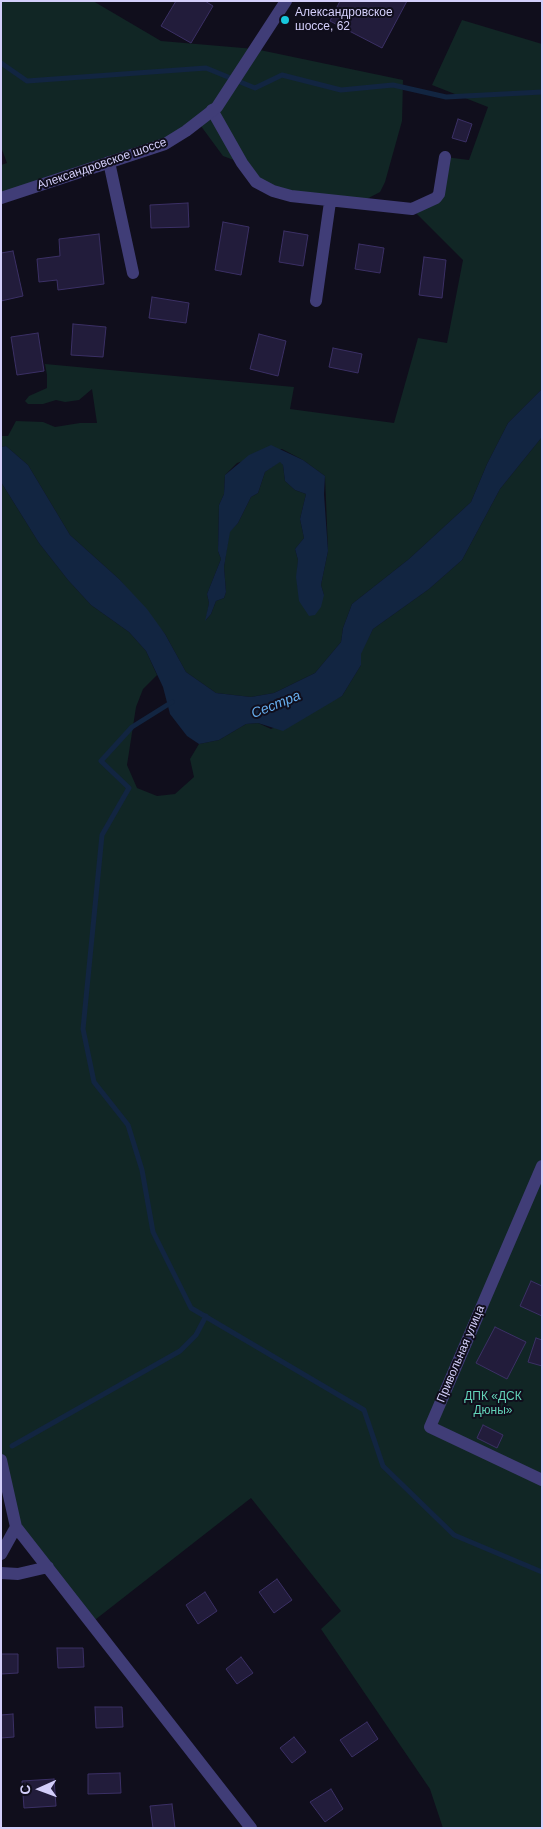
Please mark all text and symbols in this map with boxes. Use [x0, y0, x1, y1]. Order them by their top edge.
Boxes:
place label: Александровское шоссе, 62 [295, 6, 393, 34]
marker: Александровское шоссе, 62 [279, 14, 291, 26]
street label: Александровское шоссе [35, 135, 169, 193]
water label: Сестра [249, 688, 303, 722]
street label: Привольная улица [434, 1303, 488, 1405]
park label: ДПК «ДСК Дюны» [464, 1390, 522, 1418]
north arrow [15, 1764, 65, 1814]
text: С [17, 1784, 33, 1795]

